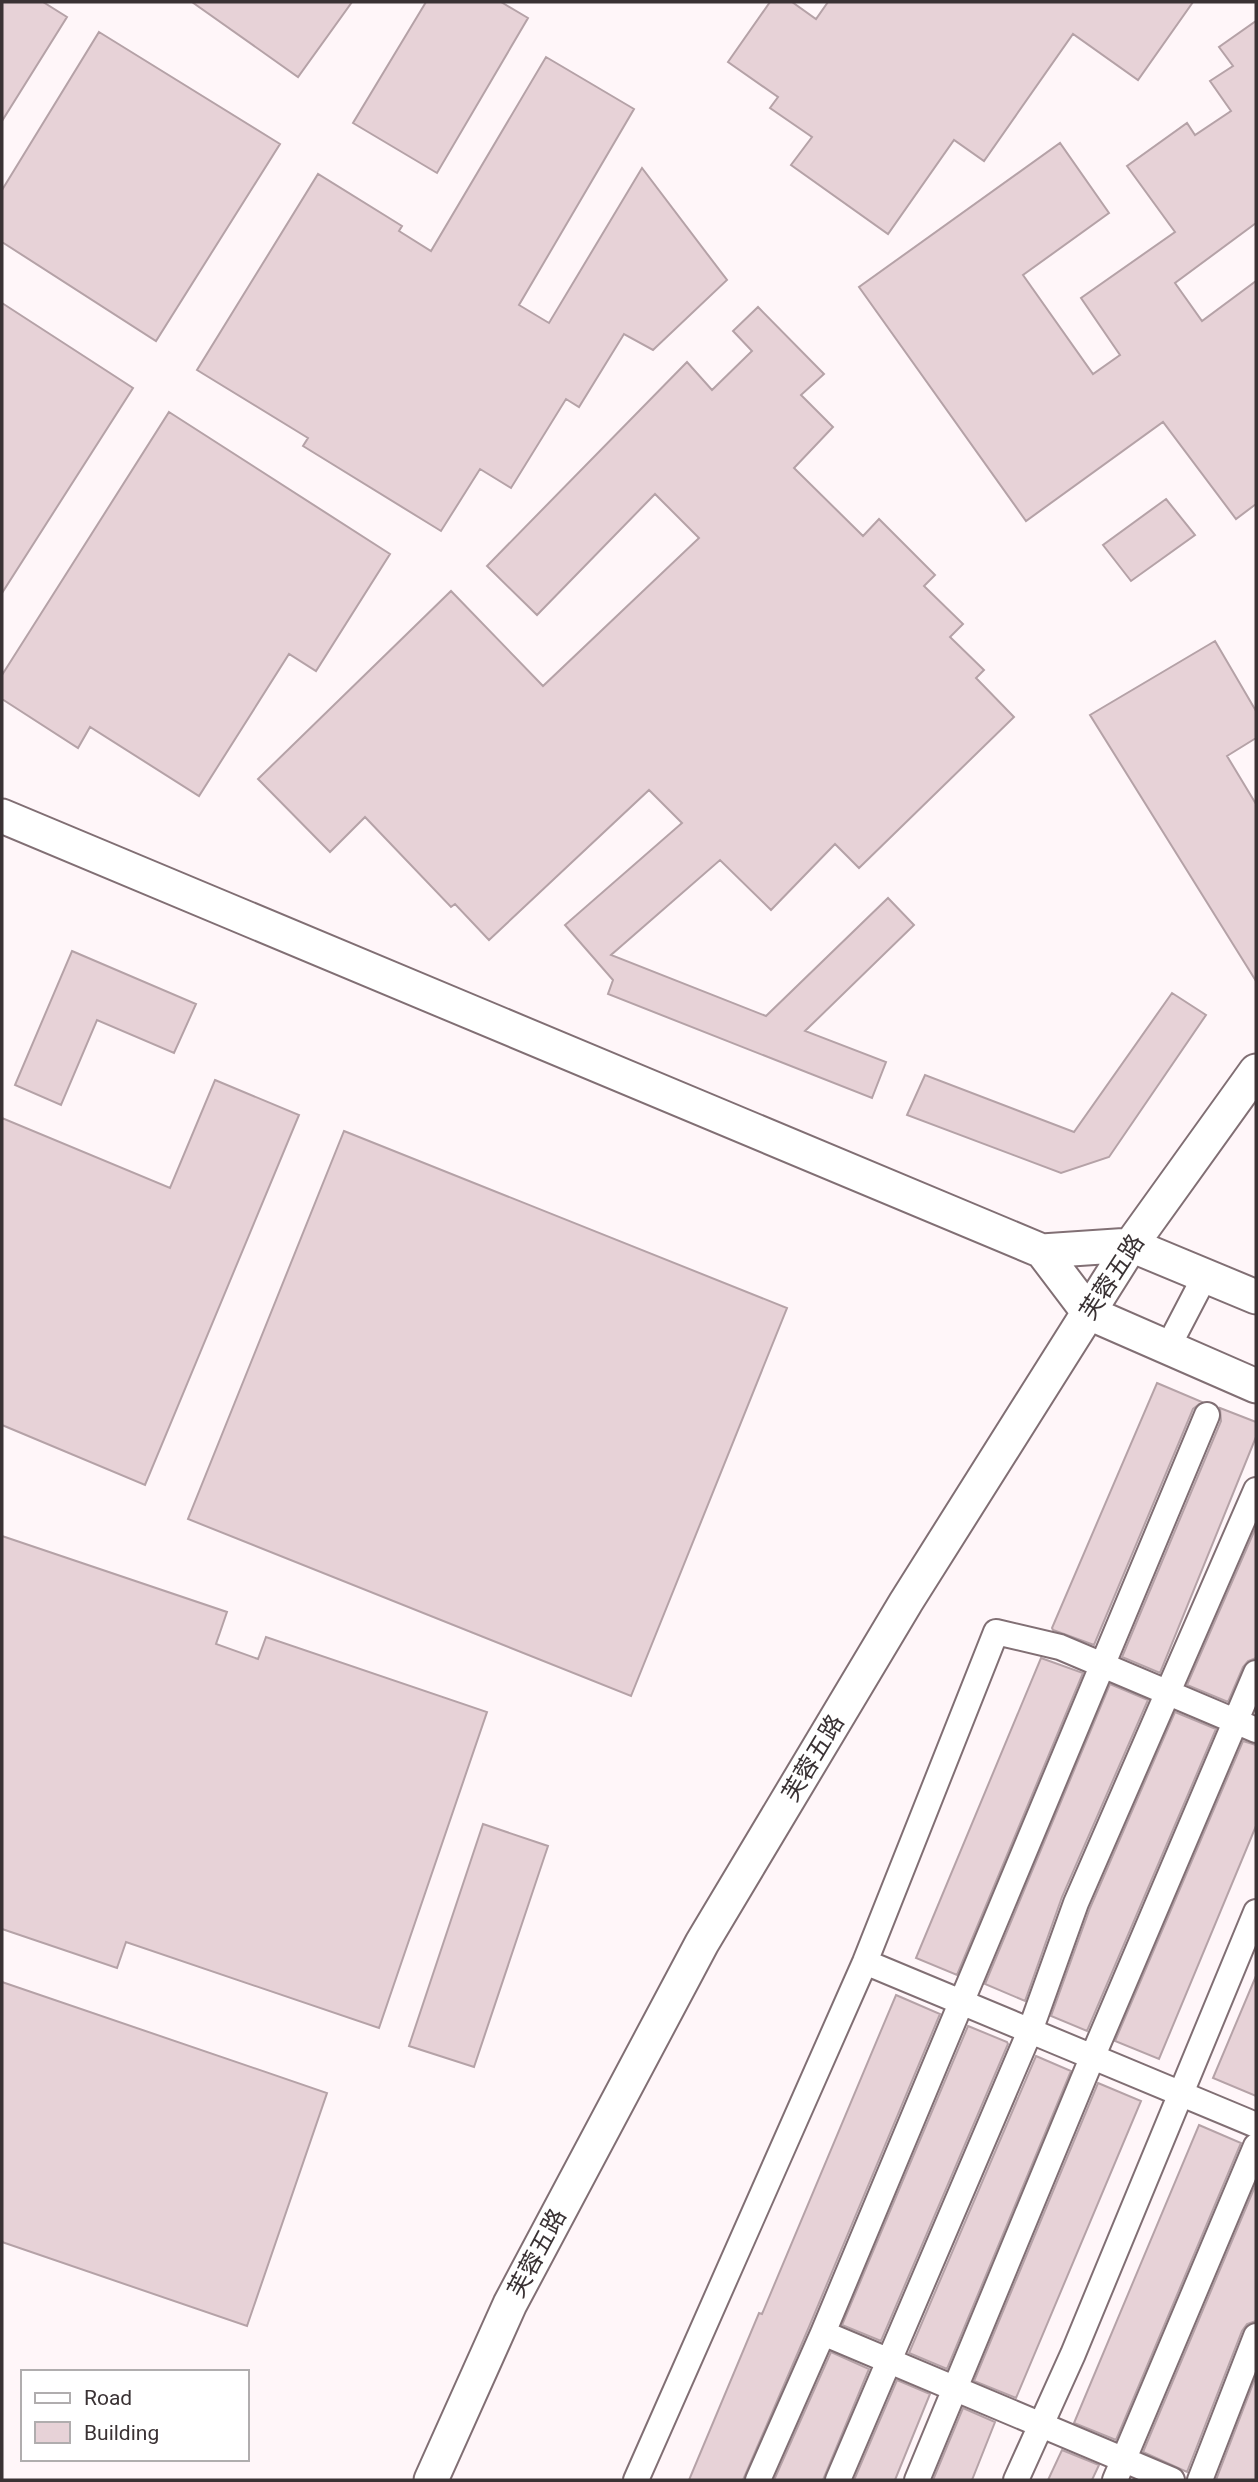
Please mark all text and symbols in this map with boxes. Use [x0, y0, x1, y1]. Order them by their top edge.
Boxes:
street label: 芙蓉五路 [1074, 1229, 1150, 1325]
street label: 芙蓉五路 [776, 1710, 850, 1806]
street label: 芙蓉五路 [502, 2204, 572, 2302]
legend [21, 2370, 248, 2461]
text: Road [84, 2386, 132, 2410]
text: Building [84, 2421, 159, 2445]

